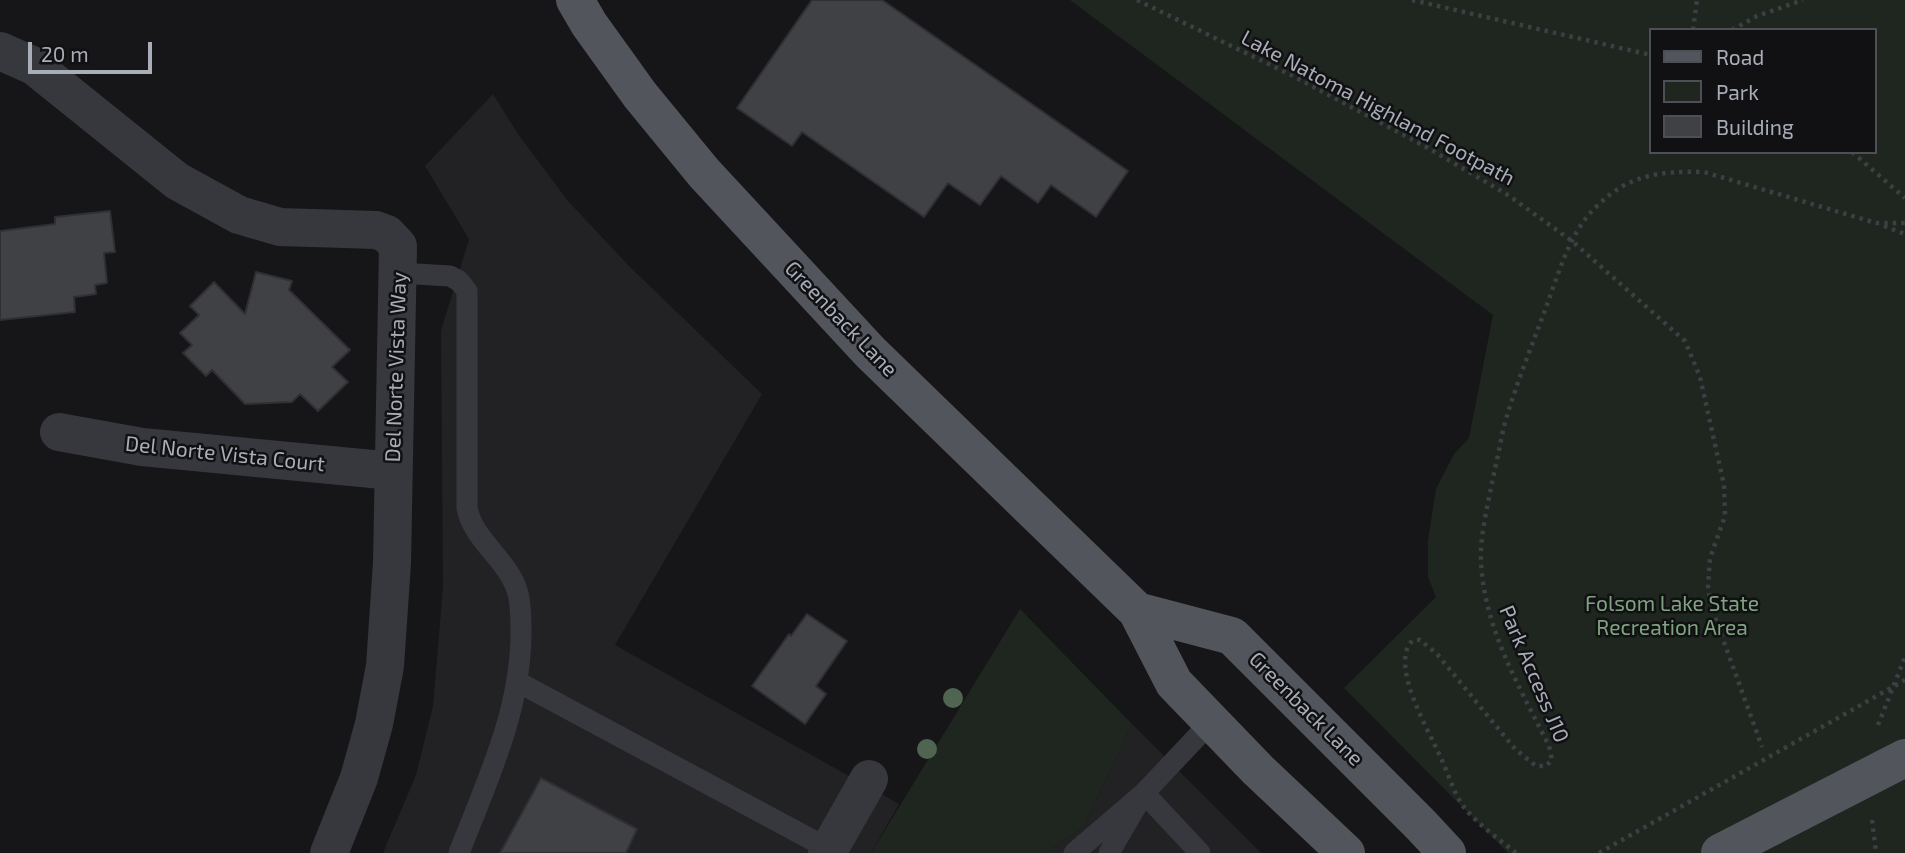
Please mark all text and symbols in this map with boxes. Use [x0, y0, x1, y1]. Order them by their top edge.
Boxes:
street label: Lake Natoma Highland Footpath [1237, 25, 1519, 191]
scale bar [32, 28, 156, 72]
legend [1650, 28, 1877, 154]
text: 20 m [41, 41, 89, 66]
text: Road [1716, 44, 1764, 69]
text: Park [1716, 79, 1759, 104]
text: Building [1716, 114, 1794, 139]
street label: Greenback Lane [779, 256, 903, 382]
street label: Del Norte Vista Way [380, 271, 412, 463]
street label: Del Norte Vista Court [124, 431, 326, 477]
park label: Folsom Lake State Recreation Area [1585, 591, 1759, 641]
street label: Park Access J10 [1494, 602, 1574, 746]
street label: Greenback Lane [1244, 647, 1368, 771]

